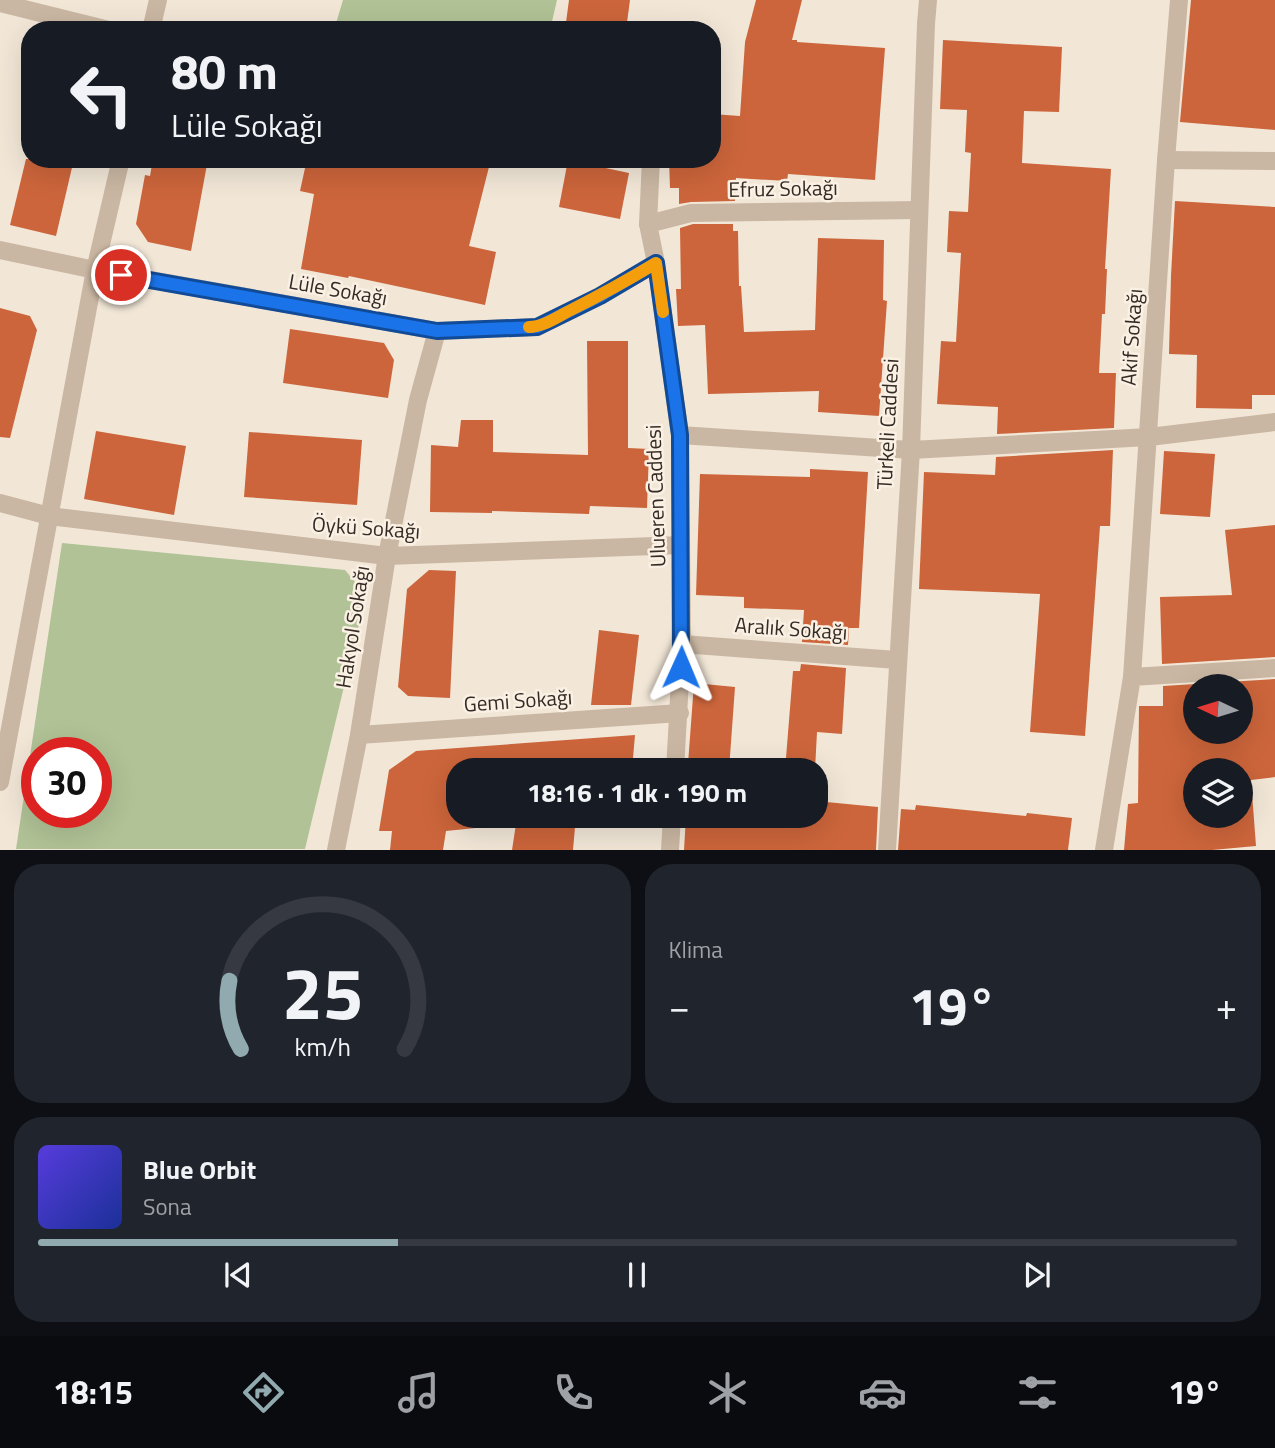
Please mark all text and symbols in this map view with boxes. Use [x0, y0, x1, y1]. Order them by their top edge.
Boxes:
text: 80 m [171, 33, 278, 108]
icon: left [56, 49, 147, 140]
text: Lüle Sokağı [171, 101, 323, 149]
street label: Efruz Sokağı [728, 171, 838, 205]
pin [91, 245, 151, 305]
icon: arrive [102, 256, 140, 294]
street label: Lüle Sokağı [286, 265, 390, 313]
street label: Akif Sokağı [1112, 287, 1150, 386]
street label: Türkeli Caddesi [868, 358, 906, 490]
street label: Ulueren Caddesi [637, 424, 673, 568]
street label: Öykü Sokağı [311, 507, 421, 547]
street label: Hakyol Sokağı [327, 563, 377, 690]
street label: Aralık Sokağı [734, 608, 848, 648]
position arrow [644, 630, 718, 704]
north arrow [1183, 674, 1253, 744]
map controls [1183, 674, 1253, 828]
street label: Gemi Sokağı [463, 680, 573, 720]
speed limit sign: 30 [21, 737, 112, 828]
button: layers [1183, 758, 1253, 828]
text: 18:16 · 1 dk · 190 m [527, 773, 747, 812]
text: Klima [669, 932, 723, 967]
text: 25 [281, 938, 363, 1048]
text: 19° [909, 966, 996, 1045]
text: − [669, 977, 690, 1035]
text: + [1216, 977, 1237, 1035]
text: km/h [294, 1028, 351, 1066]
text: Blue Orbit [143, 1150, 256, 1189]
text: Sona [143, 1189, 191, 1224]
icon: previous [219, 1256, 257, 1294]
icon: pause [618, 1256, 656, 1294]
icon: next [1018, 1256, 1056, 1294]
text: 18:15 [53, 1368, 133, 1416]
icon: directions [239, 1368, 288, 1417]
icon: music [394, 1368, 443, 1417]
icon: phone [549, 1368, 598, 1417]
icon: climate [703, 1368, 752, 1417]
icon: car [858, 1368, 907, 1417]
icon: filters [1013, 1368, 1062, 1417]
text: 19° [1168, 1368, 1222, 1416]

